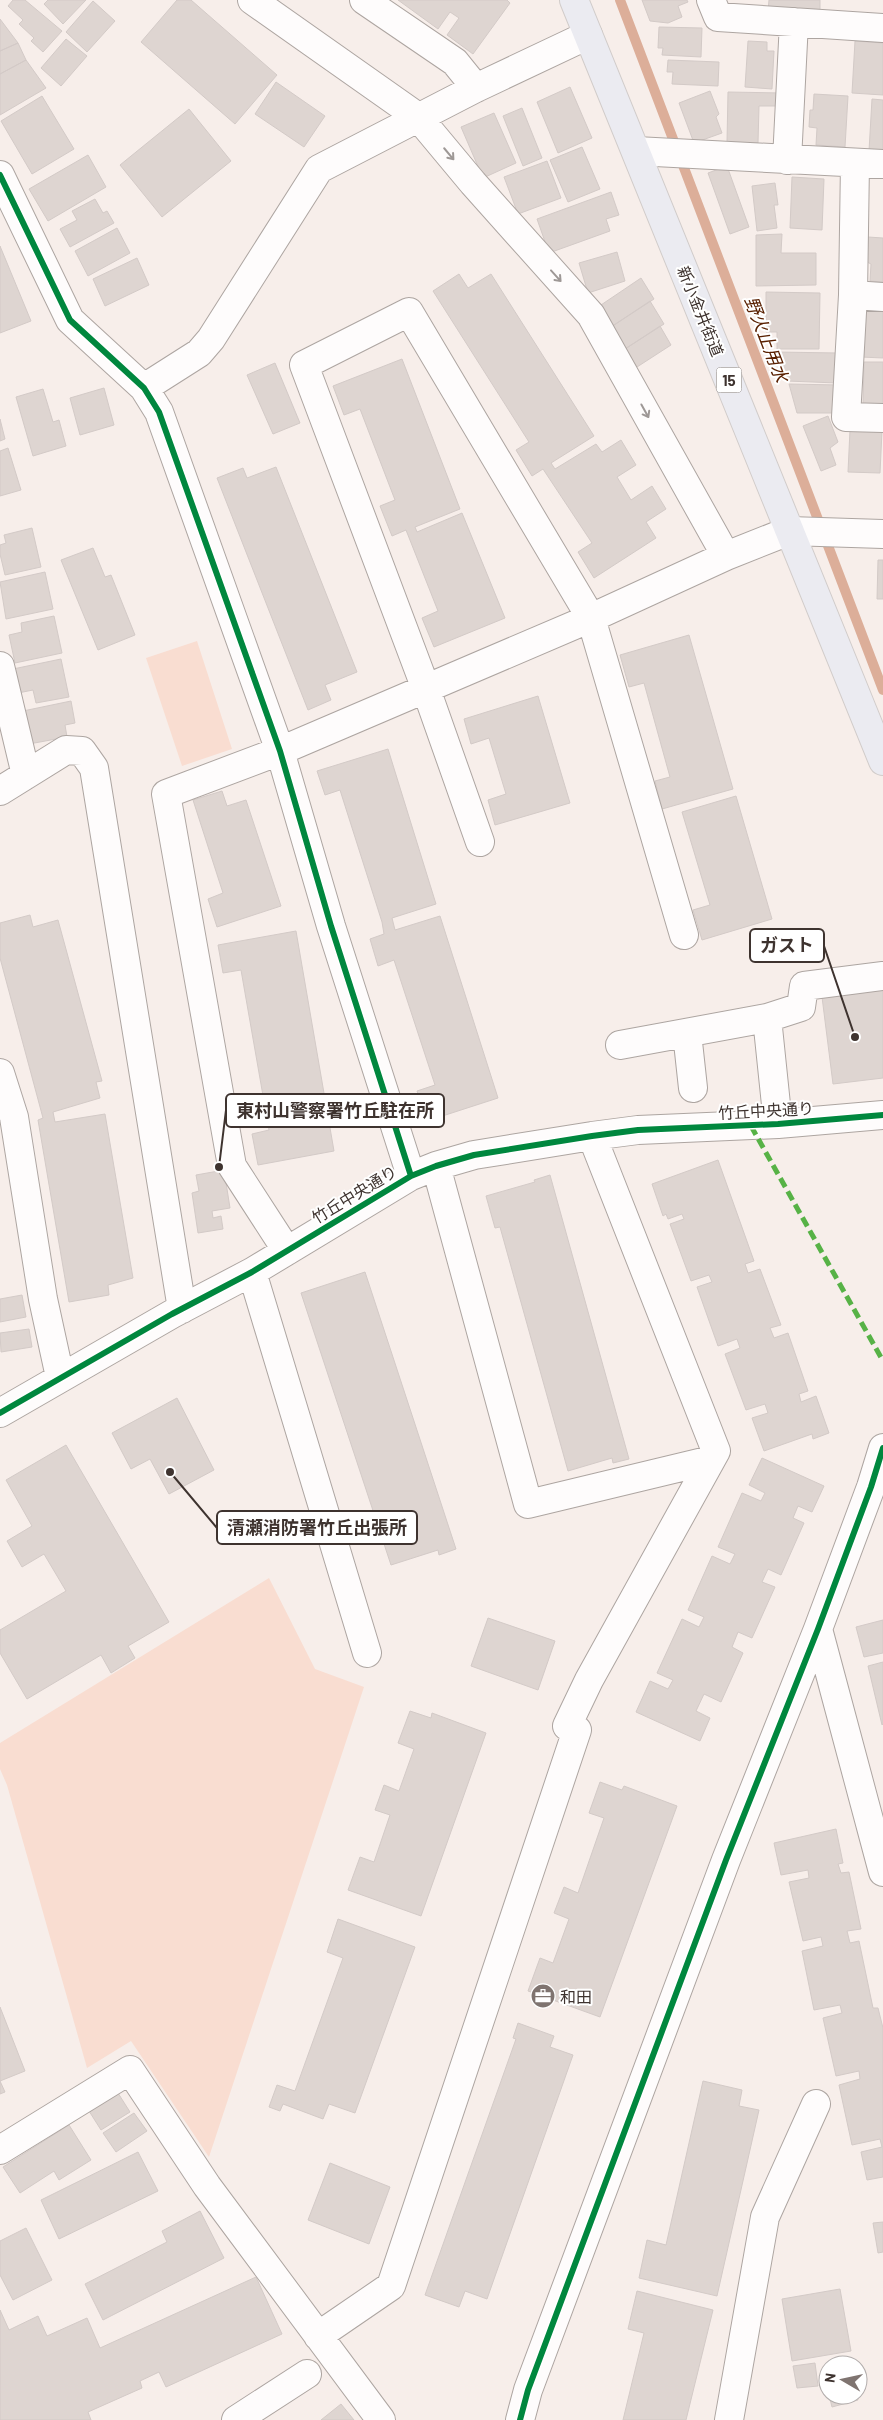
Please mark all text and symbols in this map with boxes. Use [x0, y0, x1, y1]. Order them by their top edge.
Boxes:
one-way arrow [443, 147, 454, 160]
street label: 新小金井街道 [674, 263, 728, 359]
one-way arrow [551, 270, 562, 283]
water label: 野火止用水 [741, 293, 794, 387]
road number: 15 [716, 368, 742, 392]
one-way arrow [640, 404, 650, 419]
callout: ガスト [750, 929, 824, 962]
text: ガスト [760, 934, 814, 956]
callout: 東村山警察署竹丘駐在所 [226, 1094, 444, 1127]
street label: 竹丘中央通り [718, 1098, 814, 1122]
text: 東村山警察署竹丘駐在所 [236, 1099, 434, 1121]
street label: 竹丘中央通り [308, 1161, 400, 1227]
callout: 清瀬消防署竹丘出張所 [217, 1511, 417, 1544]
text: 清瀬消防署竹丘出張所 [227, 1516, 407, 1538]
office icon: 和田 [530, 1983, 556, 2009]
place label: 和田 [560, 1987, 592, 2006]
north arrow [818, 2355, 868, 2405]
text: N [821, 2372, 839, 2384]

